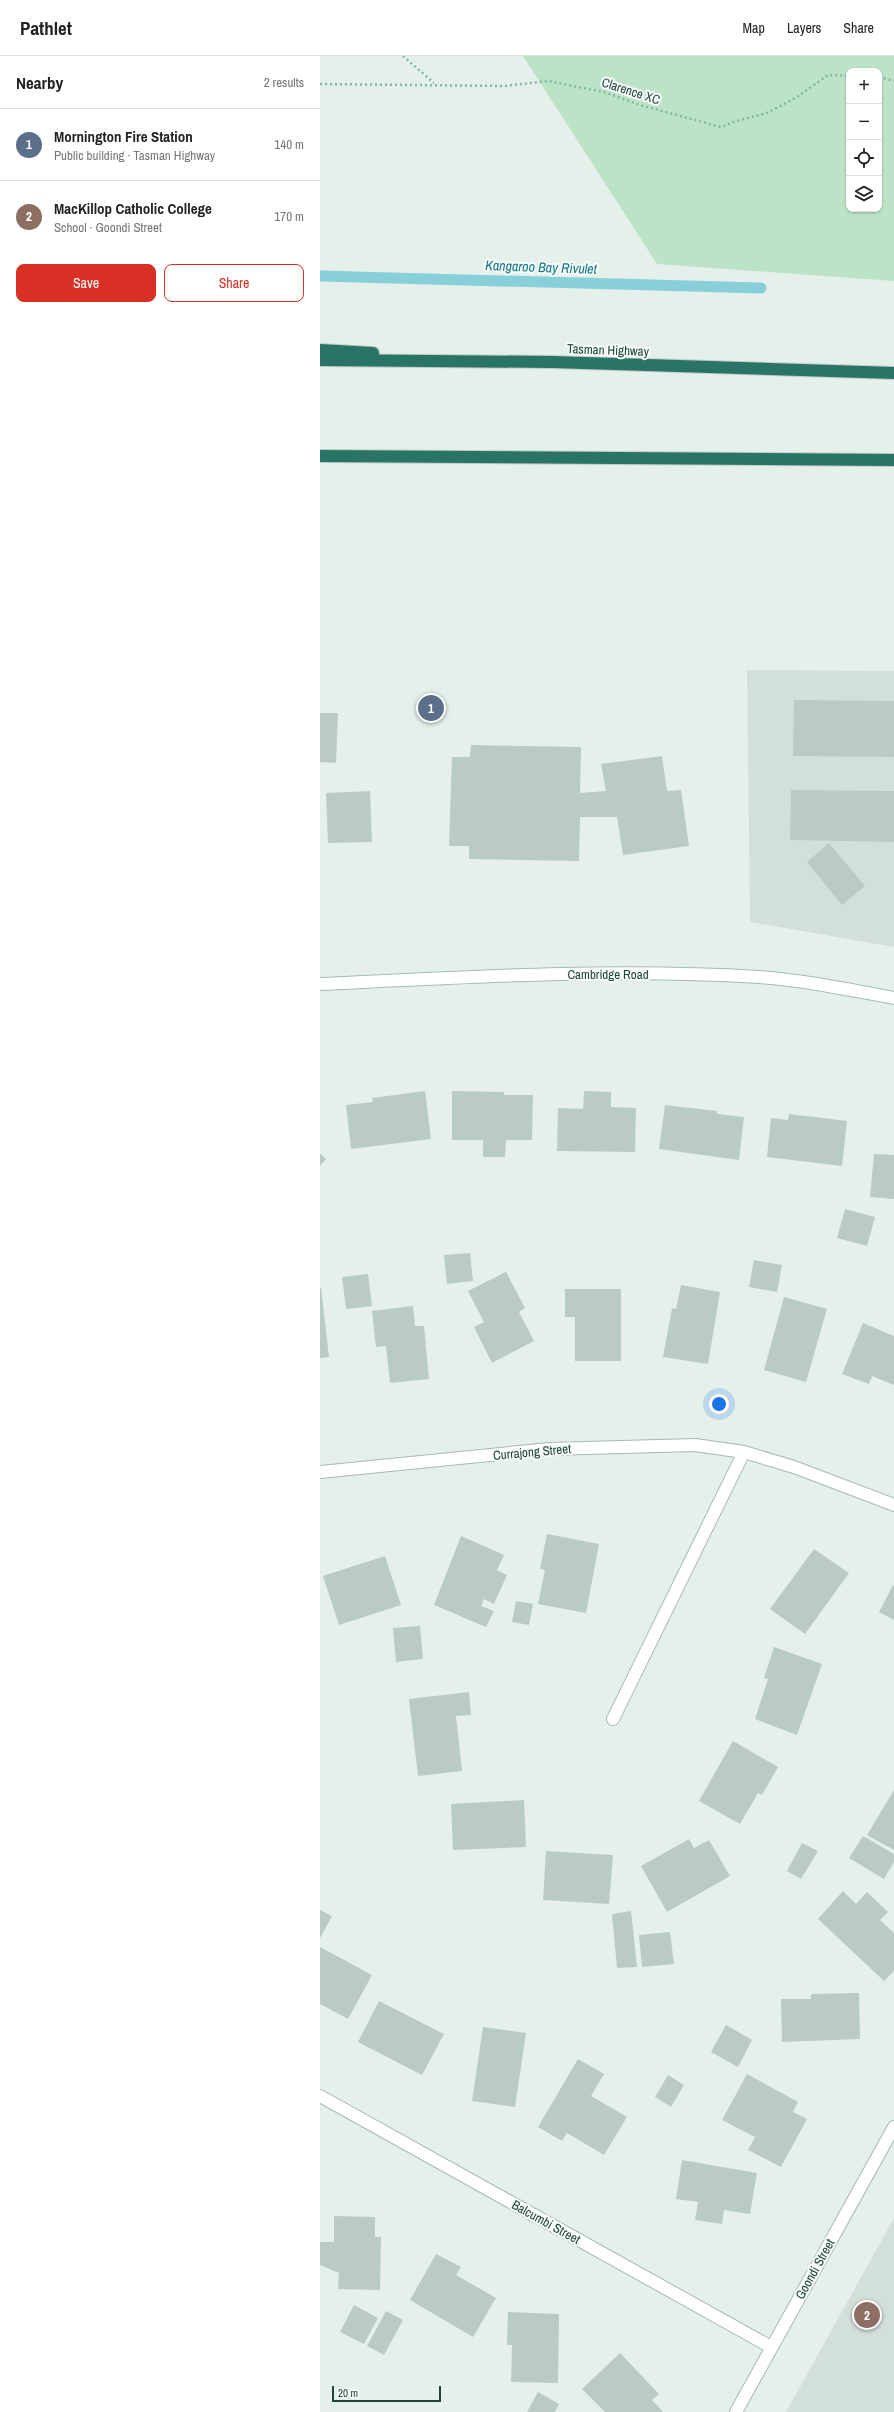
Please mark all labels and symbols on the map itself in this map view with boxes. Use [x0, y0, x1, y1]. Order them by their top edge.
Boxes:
street label: Clarence XC [600, 74, 663, 109]
water label: Kangaroo Bay Rivulet [485, 256, 598, 278]
street label: Tasman Highway [567, 340, 650, 360]
pin: 1 [418, 693, 444, 723]
street label: Cambridge Road [567, 966, 649, 983]
your location [709, 1394, 729, 1414]
street label: Currajong Street [492, 1440, 572, 1464]
street label: Balcumbi Street [509, 2196, 583, 2248]
street label: Goondi Street [791, 2236, 839, 2302]
pin: 2 [854, 2300, 880, 2330]
scale bar [332, 2384, 441, 2403]

